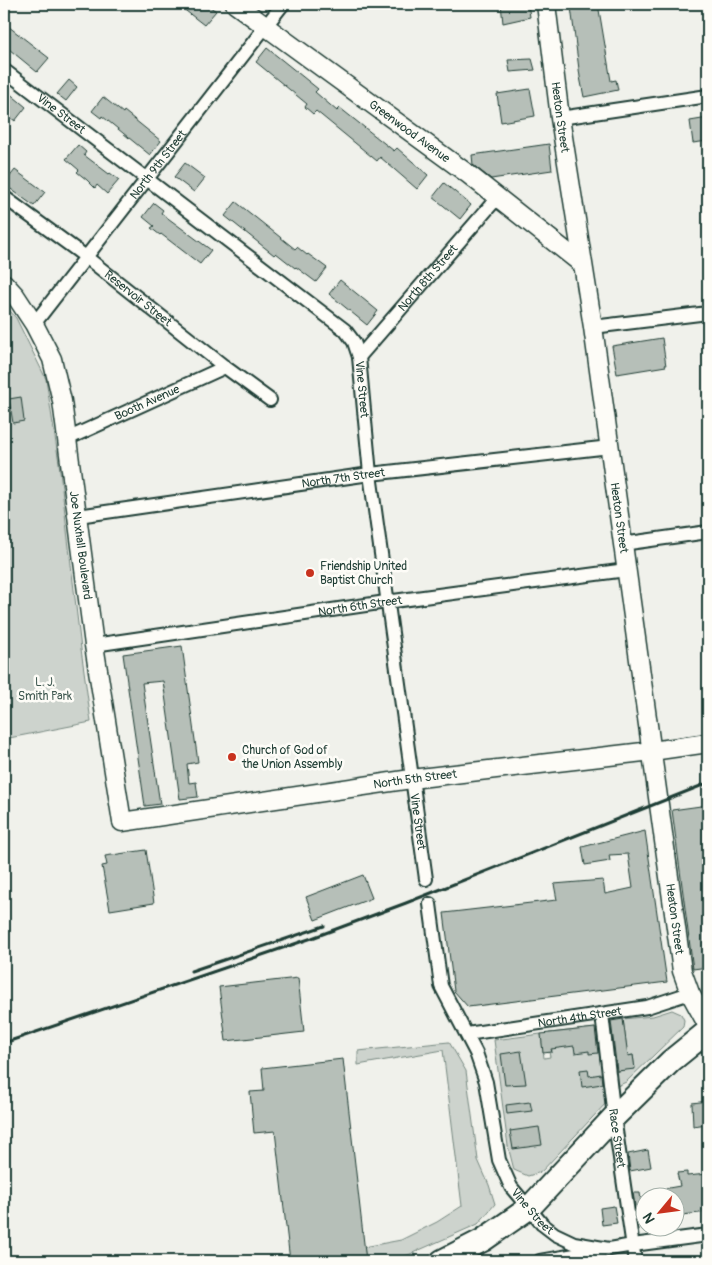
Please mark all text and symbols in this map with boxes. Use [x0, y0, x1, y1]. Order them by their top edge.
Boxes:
street label: Heaton Street [548, 81, 573, 154]
street label: Vine Street [34, 90, 89, 137]
street label: Greenwood Avenue [366, 97, 453, 166]
street label: North 9th Street [126, 127, 190, 202]
street label: North 8th Street [395, 241, 461, 314]
street label: Reservoir Street [101, 267, 175, 330]
street label: Vine Street [352, 360, 372, 419]
street label: Booth Avenue [112, 381, 182, 424]
street label: North 7th Street [301, 465, 386, 491]
street label: Heaton Street [607, 481, 632, 554]
street label: Joe Nuxhall Boulevard [66, 490, 95, 601]
place label: Friendship United Baptist Church [320, 559, 407, 588]
marker: Friendship United Baptist Church [304, 567, 316, 579]
street label: North 6th Street [317, 592, 403, 619]
park label: L. J. Smith Park [18, 675, 72, 704]
place label: Church of God of the Union Assembly [241, 743, 342, 772]
marker: Church of God of the Union Assembly [226, 751, 238, 763]
street label: North 5th Street [372, 766, 458, 792]
street label: Vine Street [407, 792, 429, 851]
street label: Heaton Street [662, 883, 687, 955]
street label: North 4th Street [537, 1003, 623, 1031]
street label: Race Street [606, 1108, 629, 1169]
street label: Vine Street [508, 1185, 557, 1238]
north arrow [634, 1188, 684, 1238]
text: N [639, 1210, 659, 1226]

